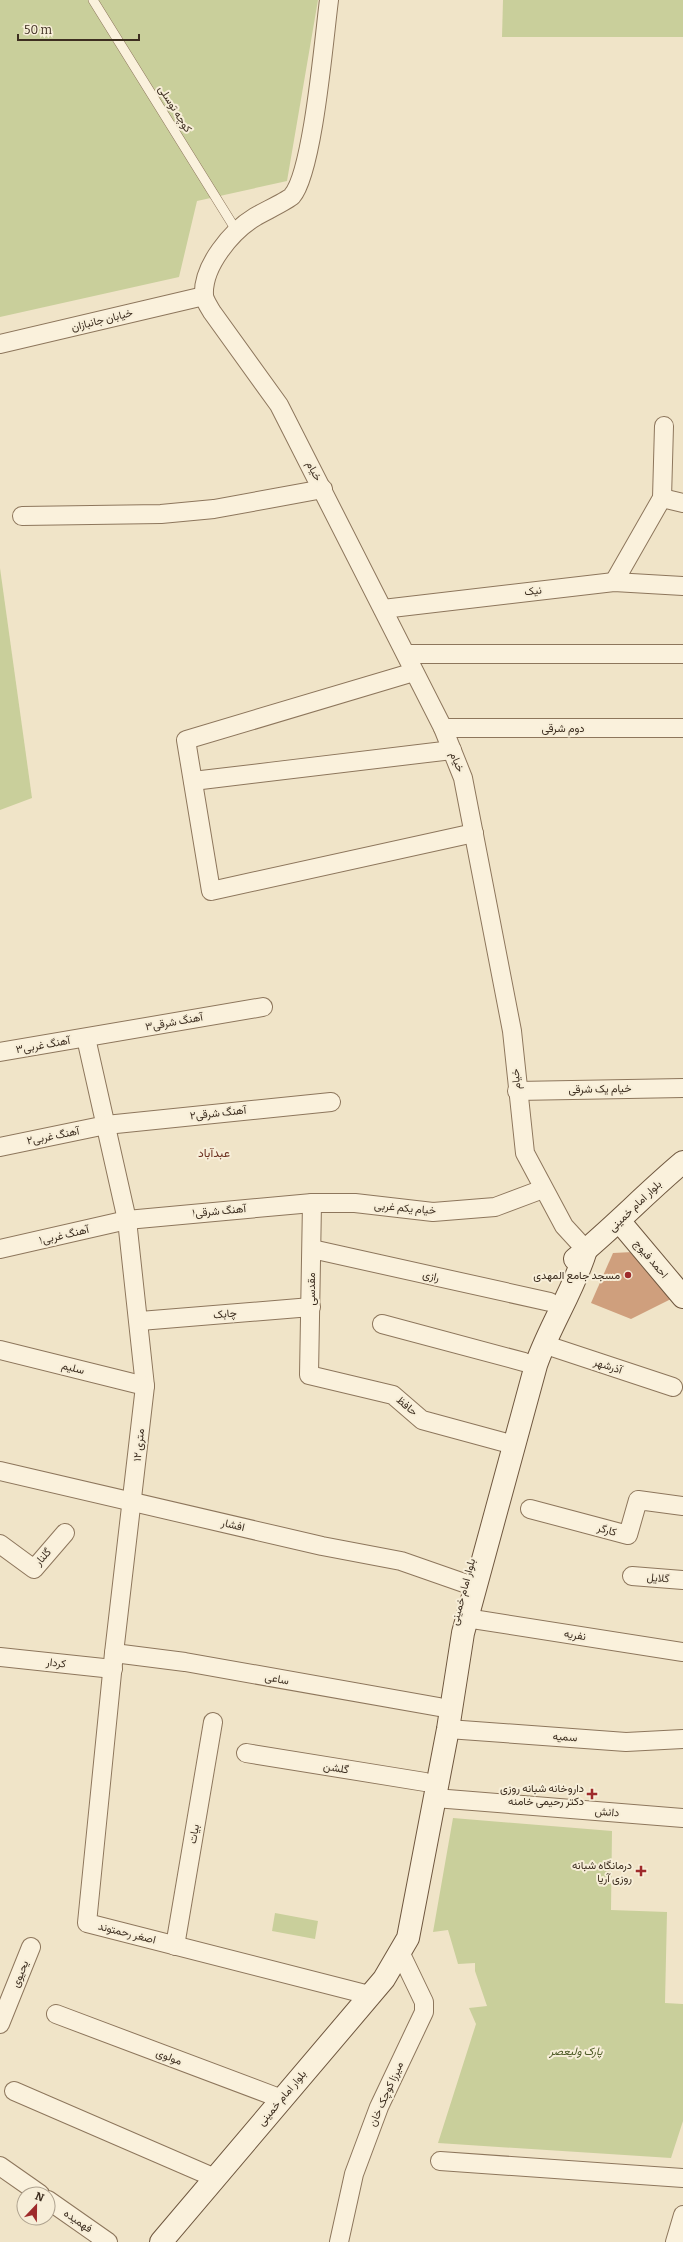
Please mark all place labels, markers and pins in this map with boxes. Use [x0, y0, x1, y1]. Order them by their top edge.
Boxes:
place label: مسجد جامع المهدی [533, 1269, 620, 1283]
marker: مسجد جامع المهدی [623, 1270, 633, 1280]
place label: داروخانه شبانه روزی دکتر رحیمی خامنه [500, 1782, 584, 1808]
marker: داروخانه شبانه روزی دکتر رحیمی خامنه [587, 1789, 597, 1799]
place label: درمانگاه شبانه روزی آریا [572, 1859, 632, 1885]
marker: درمانگاه شبانه روزی آریا [635, 1865, 647, 1877]

